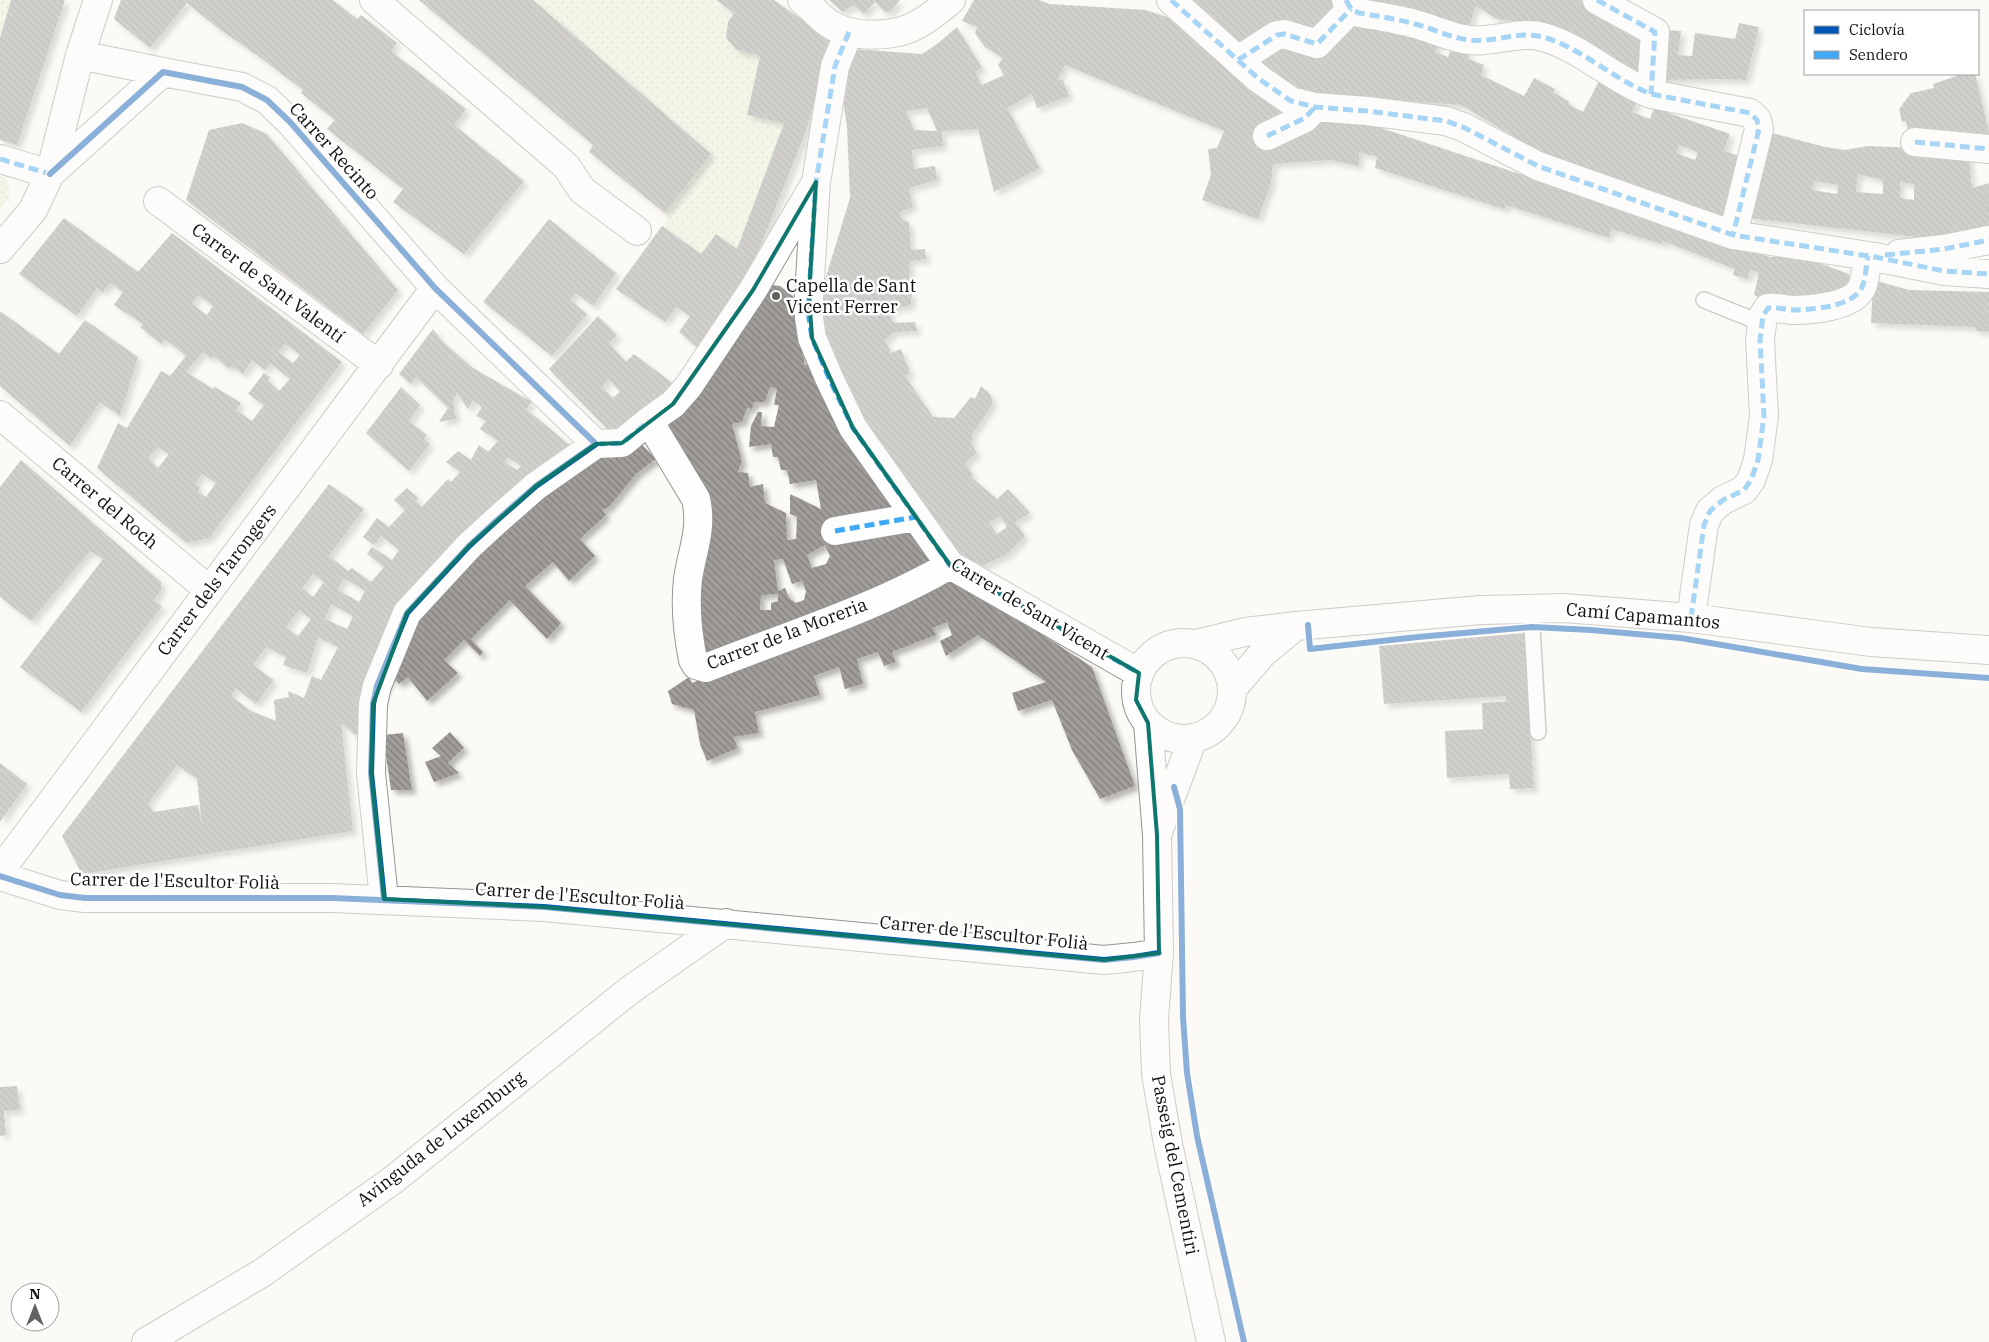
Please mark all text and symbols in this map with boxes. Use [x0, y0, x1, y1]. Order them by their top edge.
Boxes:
legend [1804, 10, 1979, 75]
text: Ciclovía [1849, 20, 1905, 39]
text: Sendero [1849, 45, 1908, 64]
street label: Carrer Recinto [285, 97, 384, 204]
street label: Carrer de Sant Valentí [187, 218, 350, 348]
place label: Capella de Sant Vicent Ferrer [786, 274, 916, 318]
marker: Capella de Sant Vicent Ferrer [770, 290, 782, 302]
street label: Carrer del Roch [47, 451, 163, 554]
street label: Carrer dels Tarongers [152, 499, 281, 660]
street label: Carrer de Sant Vicent [947, 552, 1113, 665]
street label: Carrer de la Moreria [703, 592, 871, 675]
street label: Camí Capamantos [1565, 597, 1721, 634]
street label: Carrer de l'Escultor Folià [70, 867, 280, 894]
street label: Carrer de l'Escultor Folià [474, 877, 686, 914]
street label: Carrer de l'Escultor Folià [878, 910, 1090, 955]
street label: Avinguda de Luxemburg [352, 1066, 530, 1211]
street label: Passeig del Cementiri [1147, 1073, 1204, 1257]
north arrow [10, 1282, 60, 1332]
text: N [29, 1285, 41, 1303]

